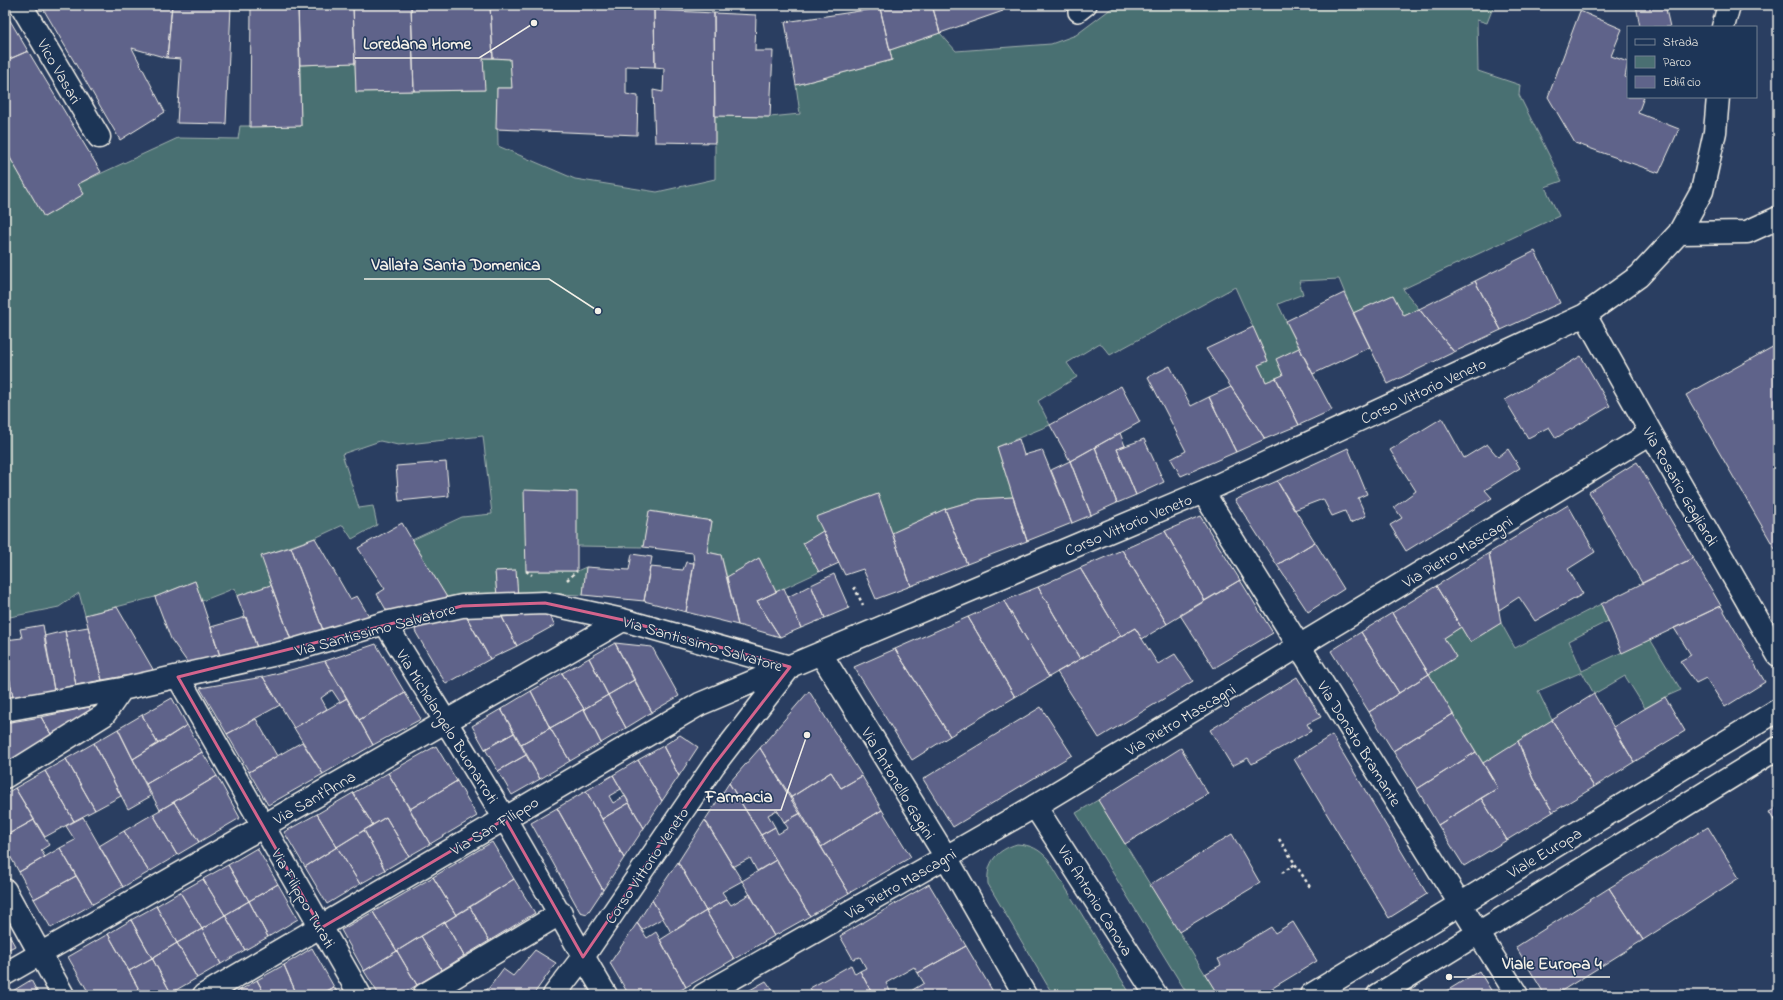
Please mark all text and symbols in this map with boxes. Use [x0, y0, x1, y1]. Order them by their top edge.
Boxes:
legend [1627, 26, 1757, 98]
callout: Loredana Home [355, 29, 479, 58]
text: Loredana Home [363, 32, 472, 57]
street label: Vico Vasari [30, 34, 87, 109]
text: Strada [1663, 34, 1698, 52]
text: Parco [1663, 54, 1691, 72]
text: Edificio [1663, 74, 1701, 92]
callout: Vallata Santa Domenica [364, 250, 549, 279]
text: Vallata Santa Domenica [370, 253, 541, 278]
street label: Corso Vittorio Veneto [1357, 352, 1491, 432]
street label: Via Rosario Gagliardi [1635, 422, 1723, 551]
street label: Corso Vittorio Veneto [1061, 488, 1196, 564]
street label: Via Pietro Mascagni [1397, 510, 1518, 596]
street label: Via Santissimo Salvatore [292, 598, 459, 664]
street label: Via Santissimo Salvatore [619, 610, 786, 679]
street label: Via Michelangelo Buonarroti [388, 644, 504, 809]
street label: Via Donato Bramante [1309, 676, 1407, 812]
street label: Via Pietro Mascagni [1120, 678, 1241, 764]
street label: Via Antonello Gagini [854, 722, 940, 845]
street label: Via Sant'Anna [268, 765, 361, 833]
callout: Farmacia [697, 781, 781, 810]
text: Farmacia [704, 785, 773, 810]
street label: Via San Filippo [445, 791, 544, 863]
street label: Corso Vittorio Veneto [600, 803, 696, 929]
street label: Viale Europa [1502, 822, 1587, 886]
street label: Via Antonio Canova [1050, 840, 1138, 961]
street label: Via Pietro Mascagni [840, 843, 961, 927]
street label: Via Filippo Turati [263, 844, 341, 953]
callout: Viale Europa 4 [1495, 948, 1610, 977]
text: Viale Europa 4 [1501, 952, 1603, 977]

